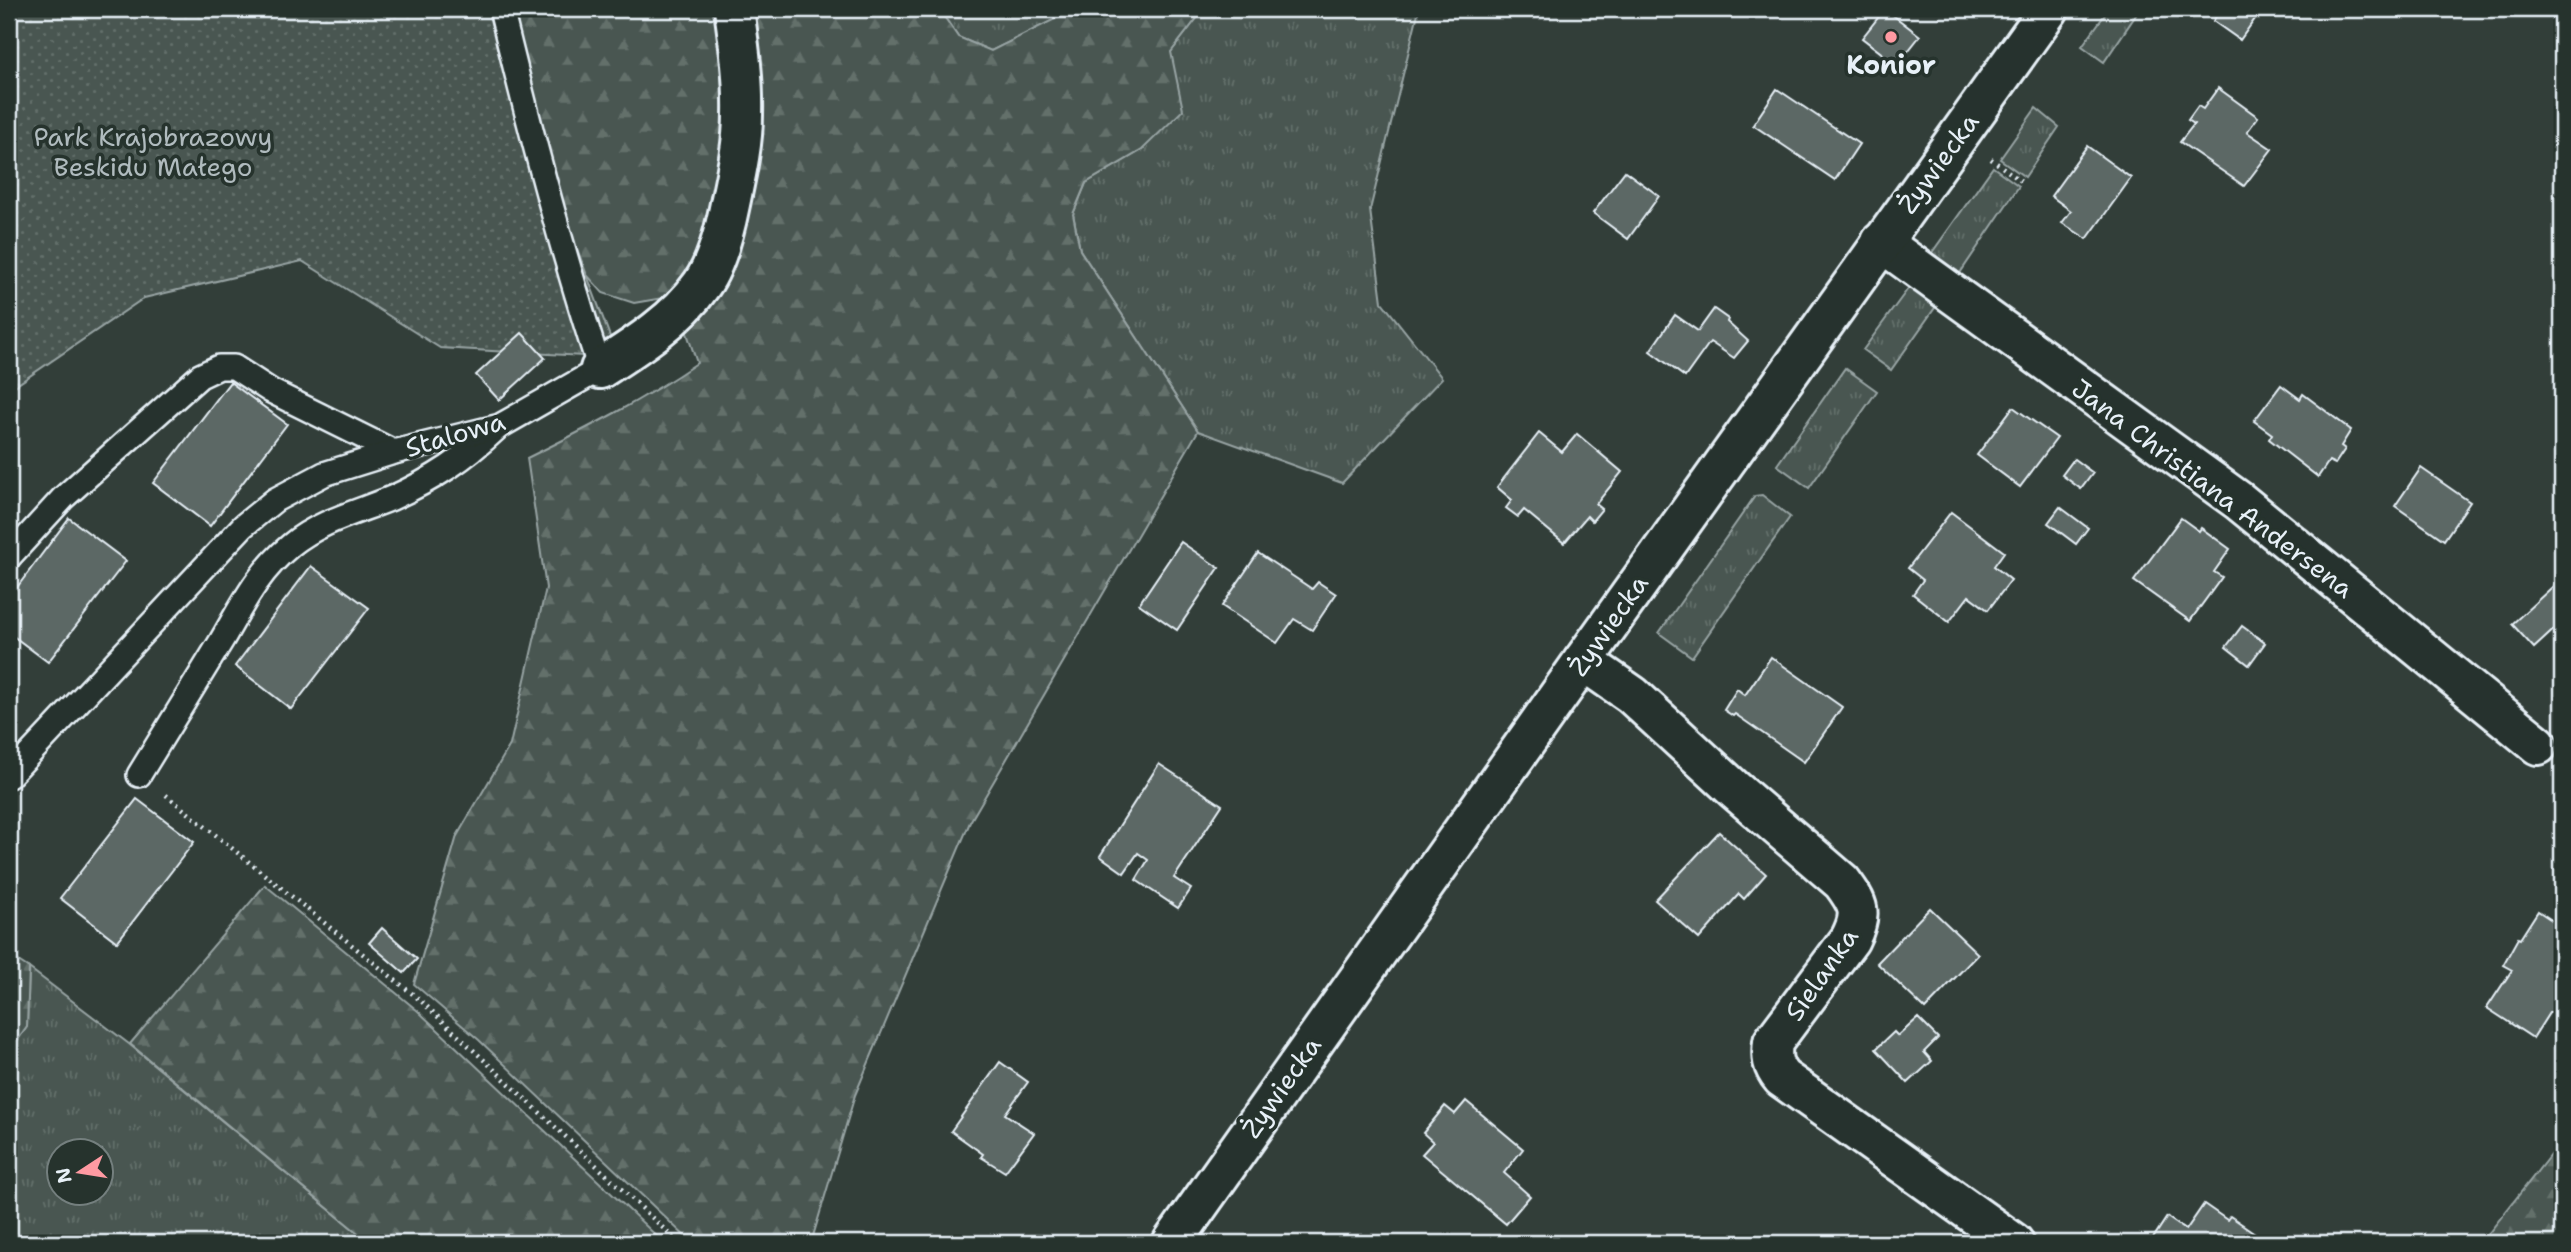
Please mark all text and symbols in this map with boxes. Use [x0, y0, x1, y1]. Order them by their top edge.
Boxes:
marker: Konior [1883, 29, 1899, 45]
place label: Konior [1846, 47, 1936, 82]
street label: Żywiecka [1890, 106, 1986, 220]
park label: Park Krajobrazowy Beskidu Małego [34, 119, 272, 184]
street label: Jana Christiana Andersena [2065, 370, 2361, 606]
street label: Stalowa [401, 403, 509, 465]
street label: Żywiecka [1560, 567, 1656, 683]
street label: Sielanka [1776, 921, 1866, 1027]
street label: Żywiecka [1233, 1029, 1329, 1145]
north arrow [46, 1136, 116, 1206]
text: N [50, 1165, 78, 1185]

